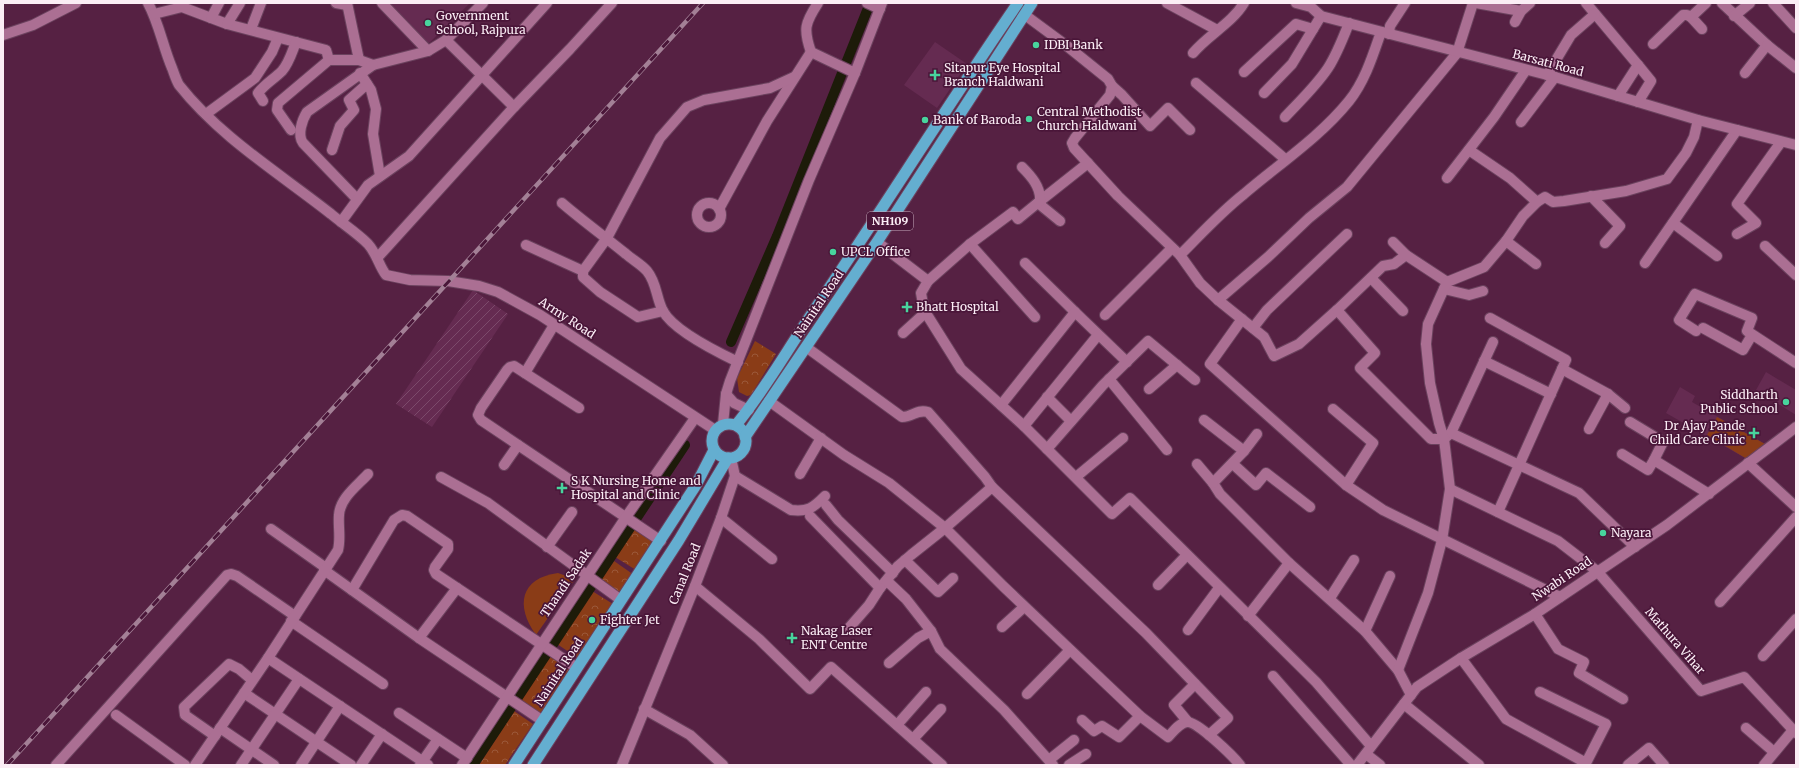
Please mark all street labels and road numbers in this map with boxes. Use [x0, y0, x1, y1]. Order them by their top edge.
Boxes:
street label: Barsati Road [1511, 46, 1585, 79]
road number: NH109 [867, 212, 913, 230]
street label: Nainital Road [791, 267, 847, 340]
street label: Army Road [535, 293, 598, 341]
street label: Canal Road [665, 541, 704, 607]
street label: Thandi Sadak [537, 545, 594, 620]
street label: Nwabi Road [1529, 553, 1594, 604]
street label: Mathura Vihar [1642, 604, 1709, 678]
street label: Nainital Road [531, 635, 586, 709]

